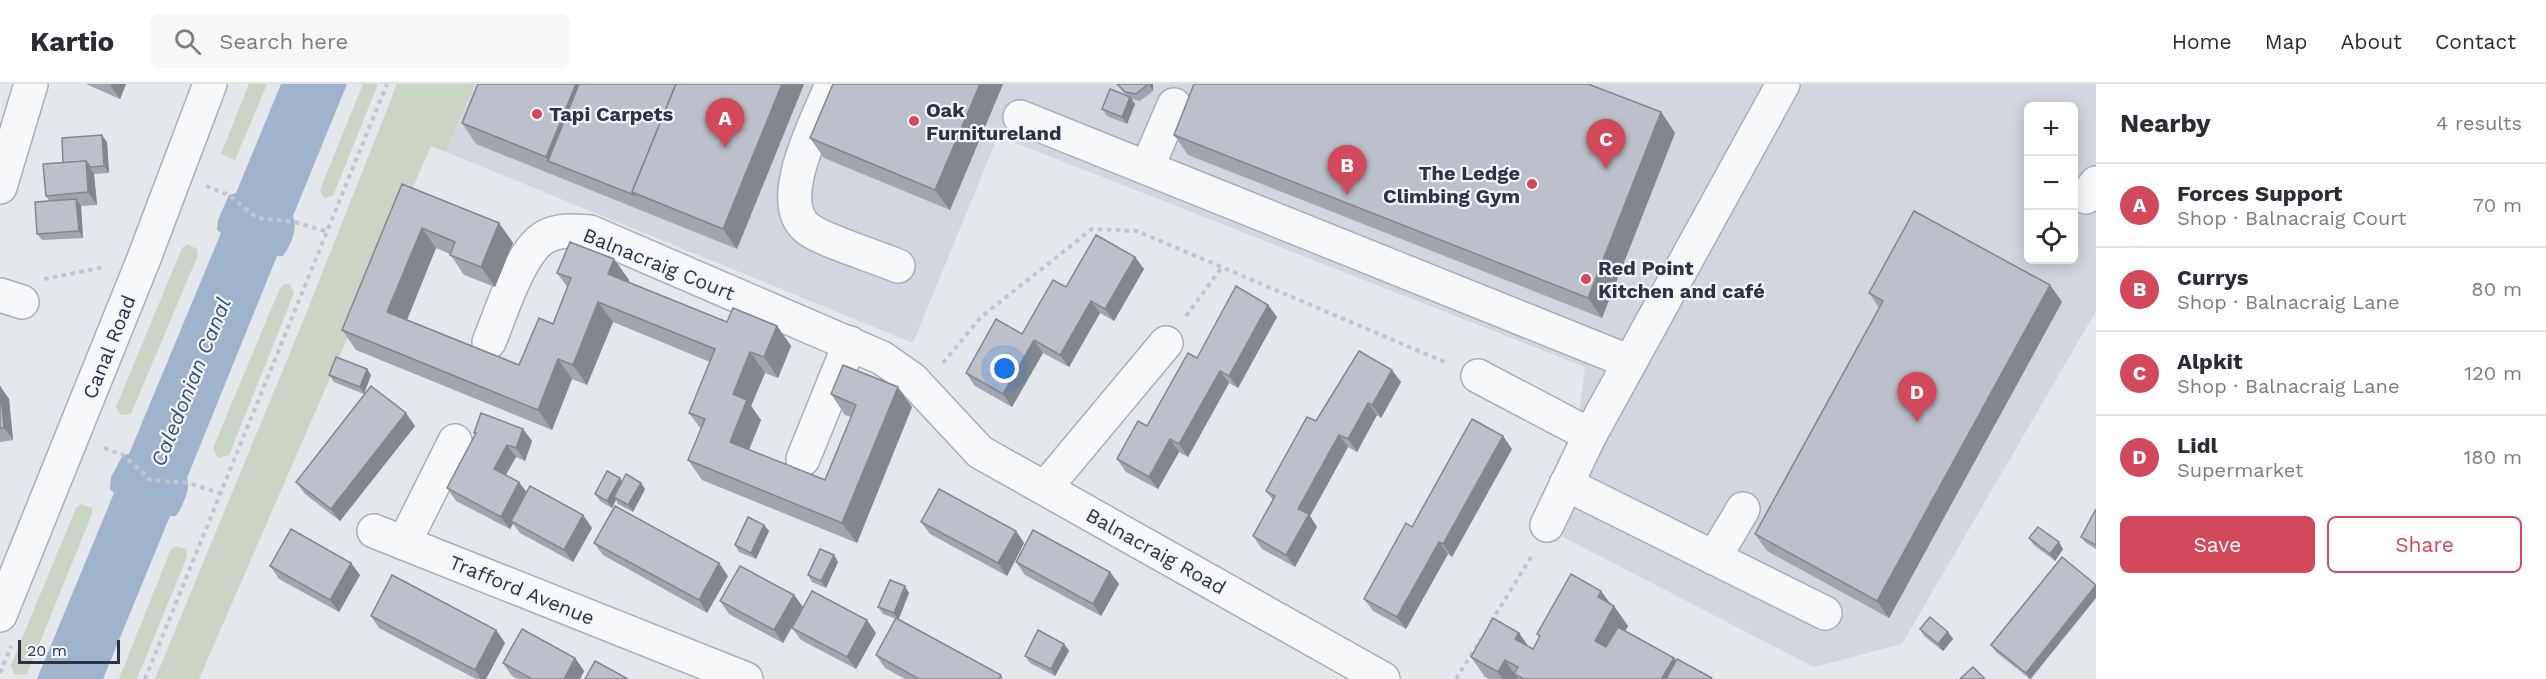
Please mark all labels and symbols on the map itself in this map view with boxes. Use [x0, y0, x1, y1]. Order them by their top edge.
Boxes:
pin: A [706, 98, 744, 148]
place label: Oak Furnitureland [926, 98, 1062, 145]
place label: Tapi Carpets [549, 102, 673, 126]
marker: Tapi Carpets [530, 107, 544, 121]
marker: Oak Furnitureland [907, 114, 921, 128]
pin: C [1586, 120, 1626, 169]
pin: B [1328, 146, 1366, 195]
place label: The Ledge Climbing Gym [1383, 161, 1520, 208]
marker: The Ledge Climbing Gym [1525, 177, 1539, 191]
street label: Balnacraig Court [580, 223, 739, 306]
place label: Red Point Kitchen and café [1598, 256, 1765, 303]
marker: Red Point Kitchen and café [1579, 272, 1593, 286]
street label: Canal Road [77, 292, 141, 402]
water label: Caledonian Canal [145, 294, 236, 470]
your location [990, 354, 1019, 383]
pin: D [1898, 372, 1936, 422]
street label: Balnacraig Road [1082, 503, 1230, 599]
street label: Trafford Avenue [446, 550, 598, 630]
scale bar [18, 637, 120, 664]

